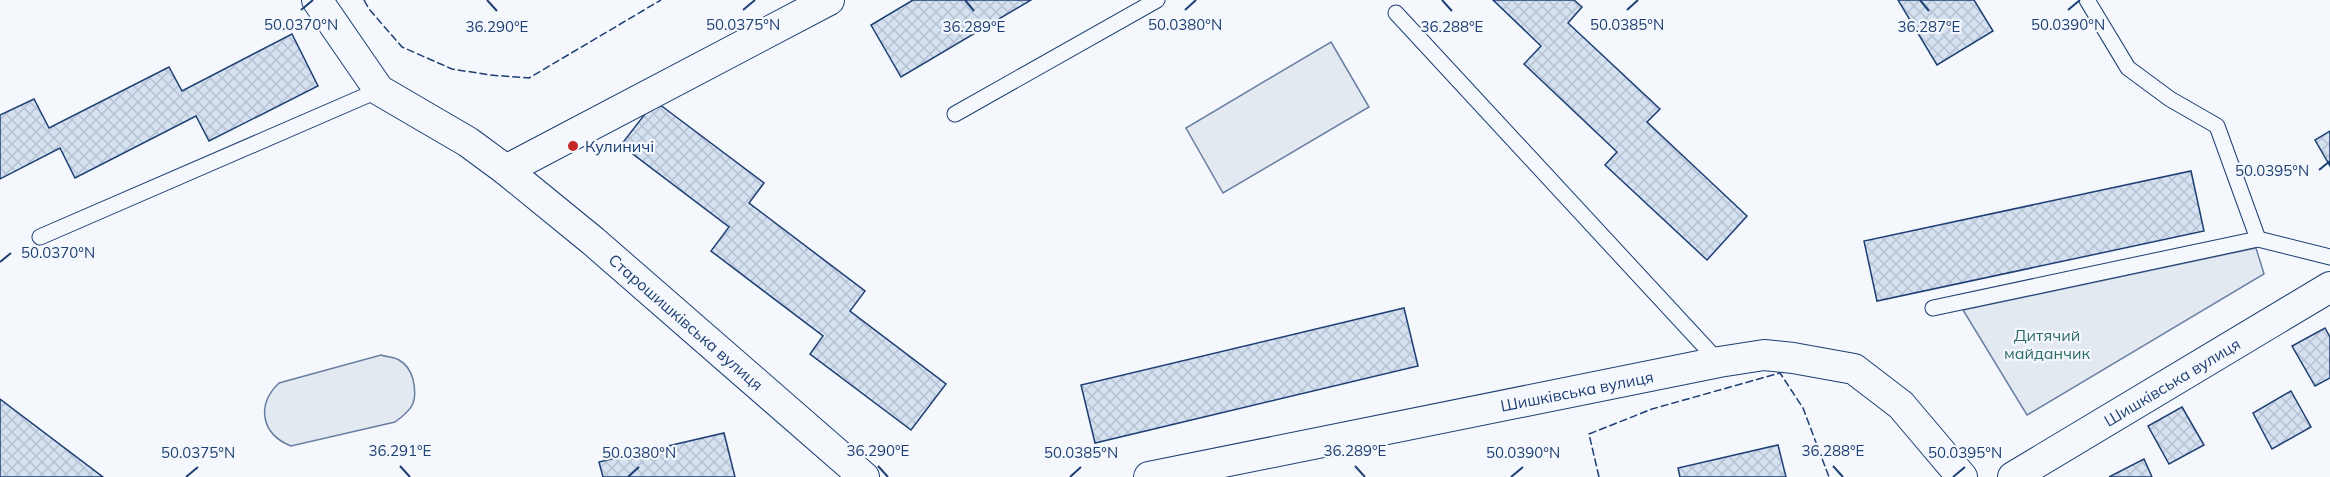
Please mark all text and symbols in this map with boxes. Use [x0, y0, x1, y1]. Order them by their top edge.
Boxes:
text: 50.0370°N [264, 15, 338, 34]
text: 50.0375°N [706, 15, 780, 34]
text: 50.0380°N [1148, 15, 1222, 34]
text: 50.0385°N [1590, 15, 1664, 34]
text: 50.0390°N [2031, 15, 2105, 34]
text: 36.290°E [466, 17, 529, 36]
text: 36.289°E [943, 17, 1006, 36]
text: 36.288°E [1421, 17, 1484, 36]
text: 36.287°E [1898, 17, 1961, 36]
place label: Кулиничі [585, 136, 654, 156]
marker: Кулиничі [566, 139, 580, 153]
text: 50.0395°N [2235, 161, 2309, 180]
text: 50.0370°N [21, 243, 95, 262]
street label: Старошишківська вулиця [605, 249, 767, 395]
park label: Дитячий майданчик [2004, 325, 2091, 363]
street label: Шишківська вулиця [2100, 333, 2244, 431]
street label: Шишківська вулиця [1499, 366, 1655, 416]
text: 36.291°E [369, 441, 432, 460]
text: 36.290°E [847, 441, 910, 460]
text: 36.289°E [1324, 441, 1387, 460]
text: 36.288°E [1802, 441, 1865, 460]
text: 50.0375°N [161, 443, 235, 462]
text: 50.0380°N [602, 443, 676, 462]
text: 50.0385°N [1044, 443, 1118, 462]
text: 50.0390°N [1486, 443, 1560, 462]
text: 50.0395°N [1928, 443, 2002, 462]

